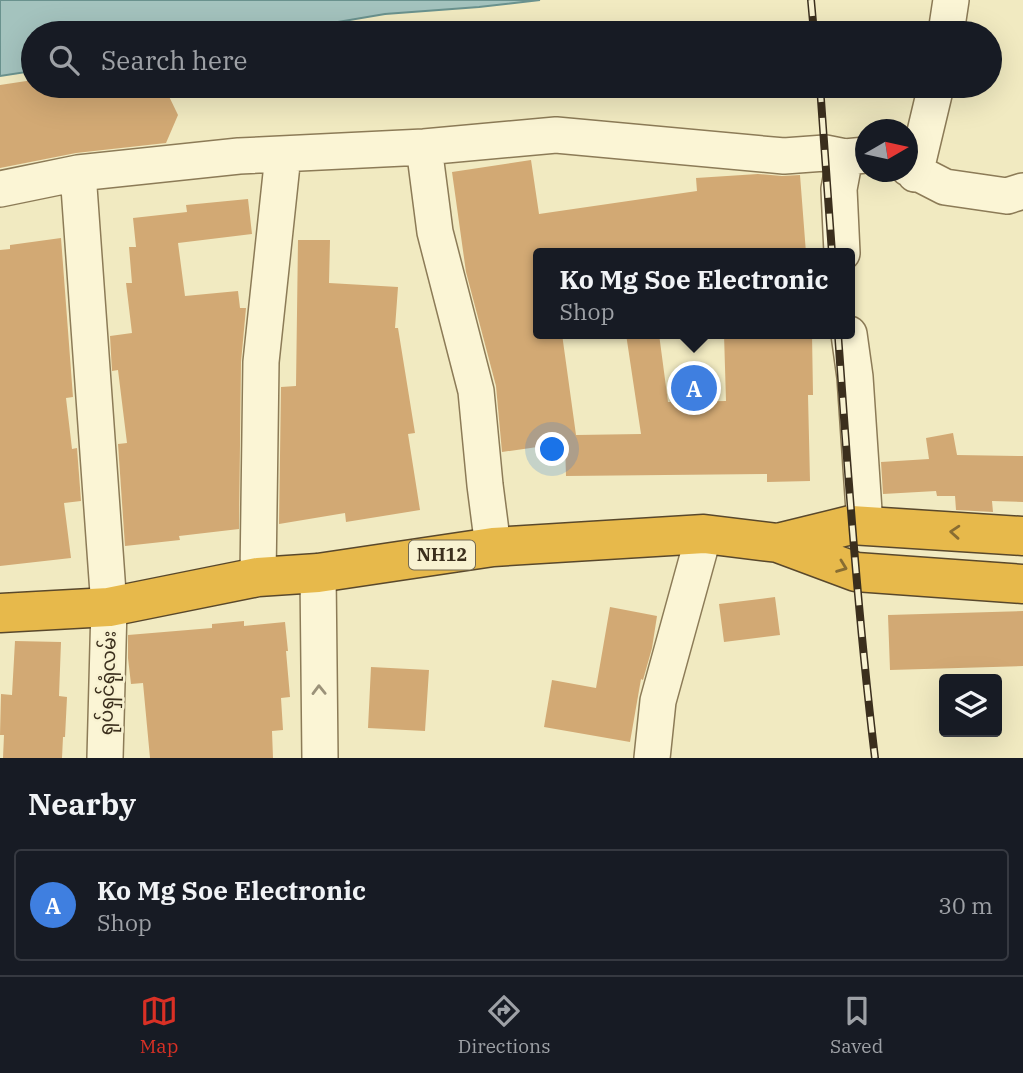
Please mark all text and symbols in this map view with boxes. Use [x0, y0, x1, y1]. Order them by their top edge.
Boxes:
search box [21, 21, 1002, 98]
icon: search [45, 41, 83, 79]
text: Search here [101, 43, 247, 77]
north arrow [855, 119, 918, 182]
popup [533, 248, 855, 339]
text: Ko Mg Soe Electronic [560, 262, 828, 296]
text: Shop [560, 296, 615, 326]
pin: A [671, 362, 717, 414]
your location [535, 432, 569, 466]
one-way arrow [949, 525, 960, 540]
road number: NH12 [409, 540, 475, 570]
one-way arrow [835, 558, 847, 572]
street label: ရုပ်ရှင်ရုံလမ်း [91, 630, 126, 736]
map controls [939, 674, 1002, 737]
button: layers [939, 674, 1002, 737]
one-way arrow [311, 684, 327, 695]
text: Nearby [28, 784, 136, 823]
text: Ko Mg Soe Electronic [97, 873, 366, 907]
text: A [45, 890, 61, 920]
text: 30 m [938, 890, 993, 920]
text: Shop [97, 907, 152, 937]
tab: Map [140, 992, 178, 1058]
tab: Directions [458, 992, 551, 1058]
tab: Saved [830, 992, 883, 1058]

